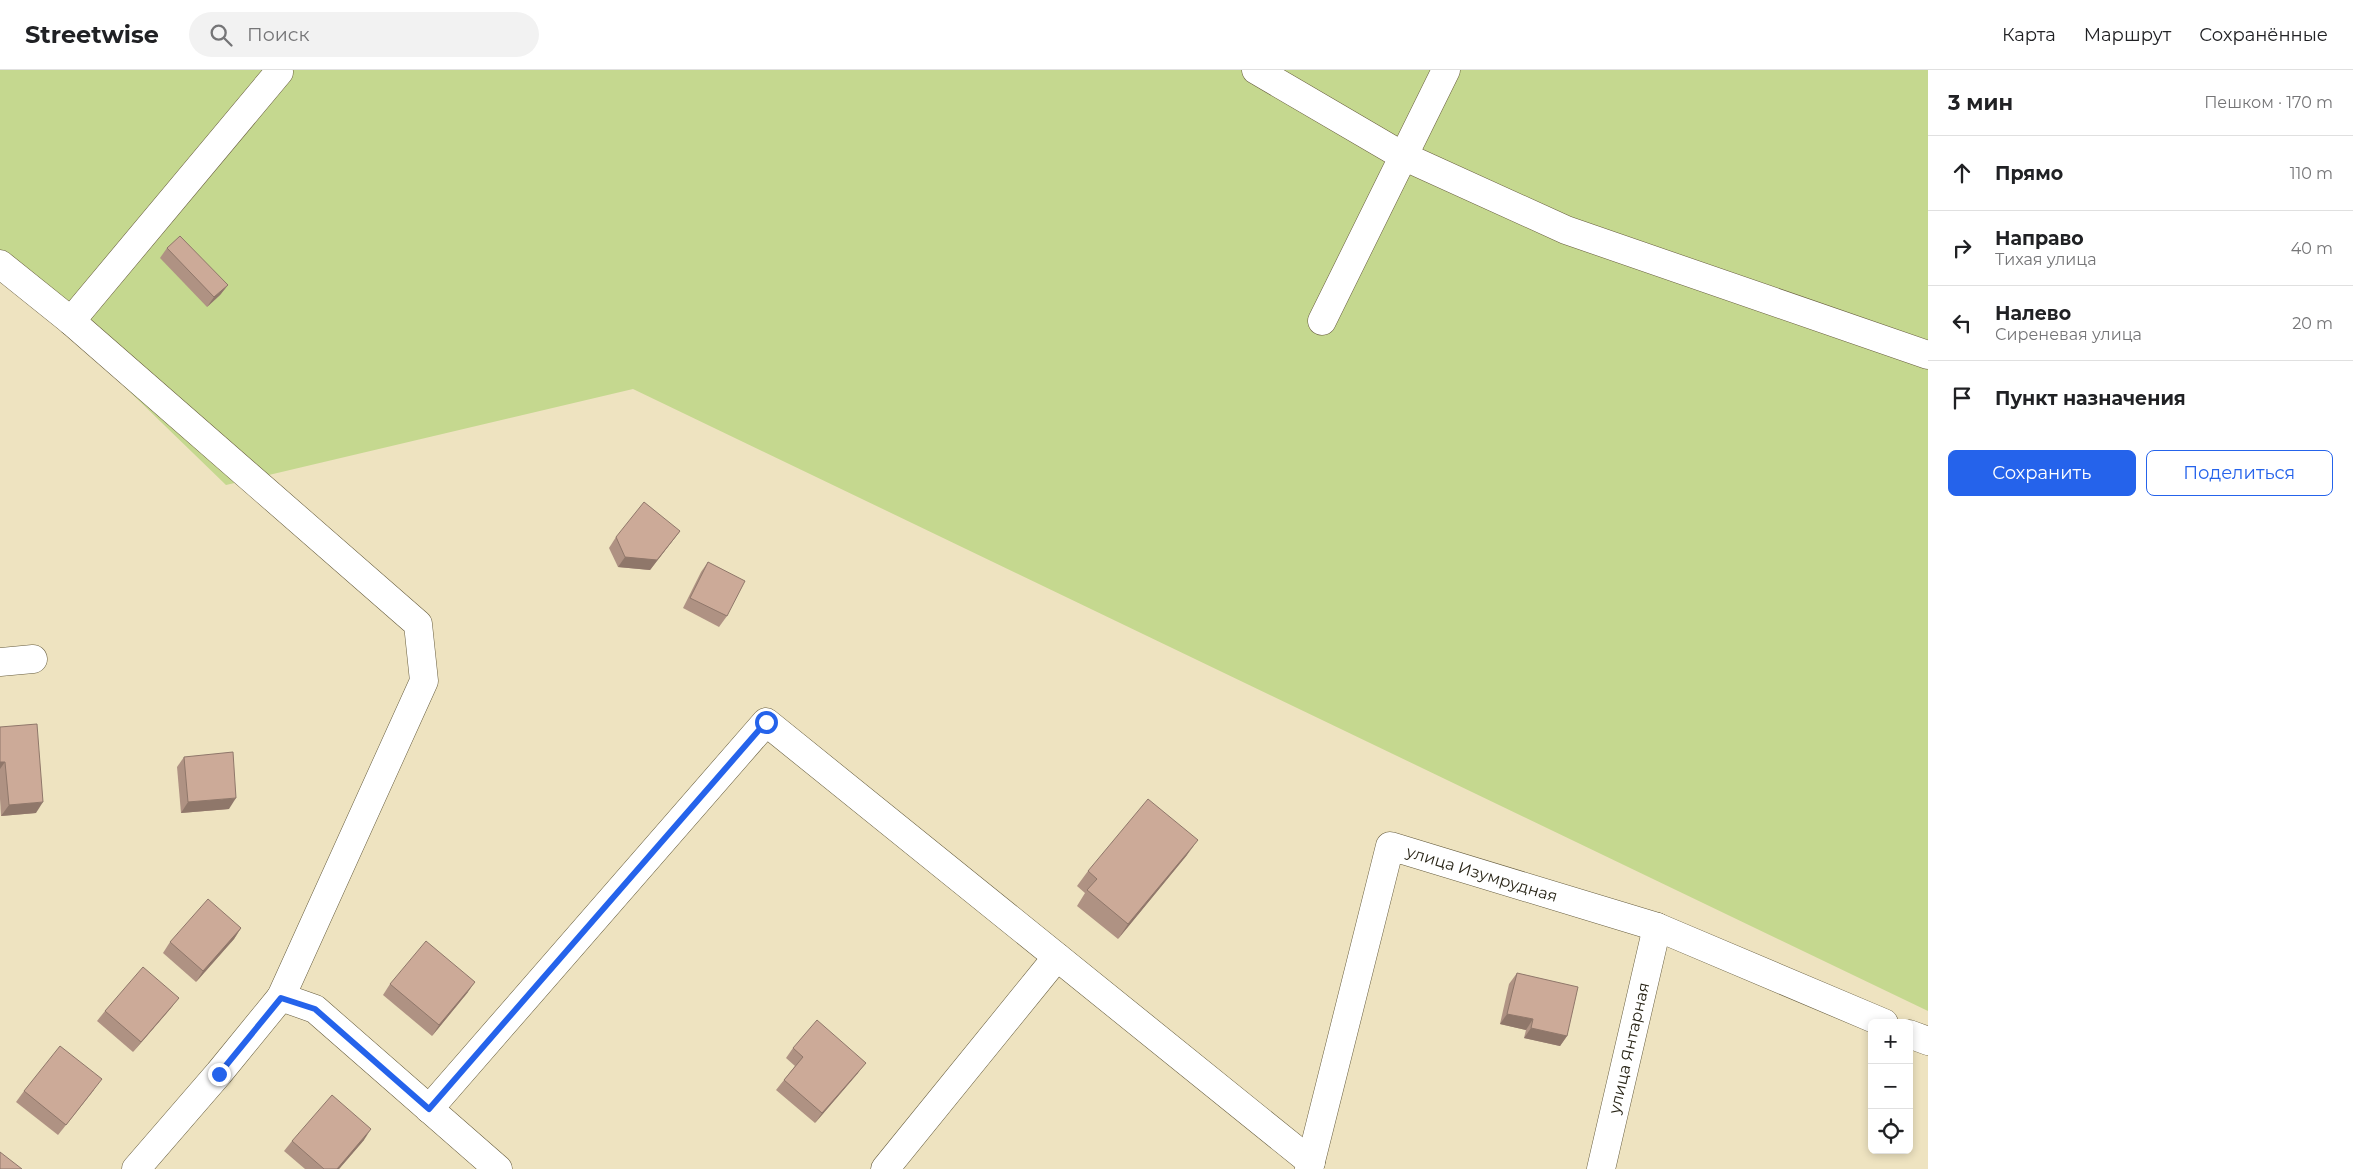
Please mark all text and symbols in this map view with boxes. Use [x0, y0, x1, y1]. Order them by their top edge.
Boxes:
search box [189, 12, 539, 57]
text: Streetwise [25, 20, 159, 49]
icon: search [207, 21, 235, 49]
text: Поиск [247, 23, 310, 46]
text: Карта [2002, 24, 2056, 46]
text: Маршрут [2084, 24, 2171, 46]
text: Сохранённые [2199, 24, 2328, 46]
text: 3 мин [1948, 90, 2013, 115]
text: Пешком · 170 m [2204, 93, 2333, 112]
icon: ahead [1948, 159, 1976, 187]
text: Прямо [1995, 162, 2063, 185]
text: 110 m [2290, 164, 2333, 183]
text: Направо [1995, 227, 2084, 250]
icon: right [1948, 234, 1976, 262]
text: 40 m [2291, 239, 2333, 258]
text: Тихая улица [1995, 250, 2097, 269]
text: Налево [1995, 302, 2071, 325]
icon: left [1948, 309, 1976, 337]
text: 20 m [2292, 314, 2333, 333]
text: Сиреневая улица [1995, 325, 2142, 344]
icon: arrive [1948, 384, 1976, 412]
text: Пункт назначения [1995, 387, 2186, 410]
button: Сохранить [1948, 450, 2136, 496]
button: Поделиться [2146, 450, 2333, 496]
route start [755, 711, 778, 734]
street label: улица Изумрудная [1403, 842, 1560, 906]
street label: улица Янтарная [1604, 980, 1653, 1117]
map controls [1868, 1019, 1913, 1154]
button: + [1868, 1019, 1913, 1064]
route end [208, 1063, 231, 1086]
button: − [1868, 1064, 1913, 1109]
button: locate [1868, 1109, 1913, 1154]

